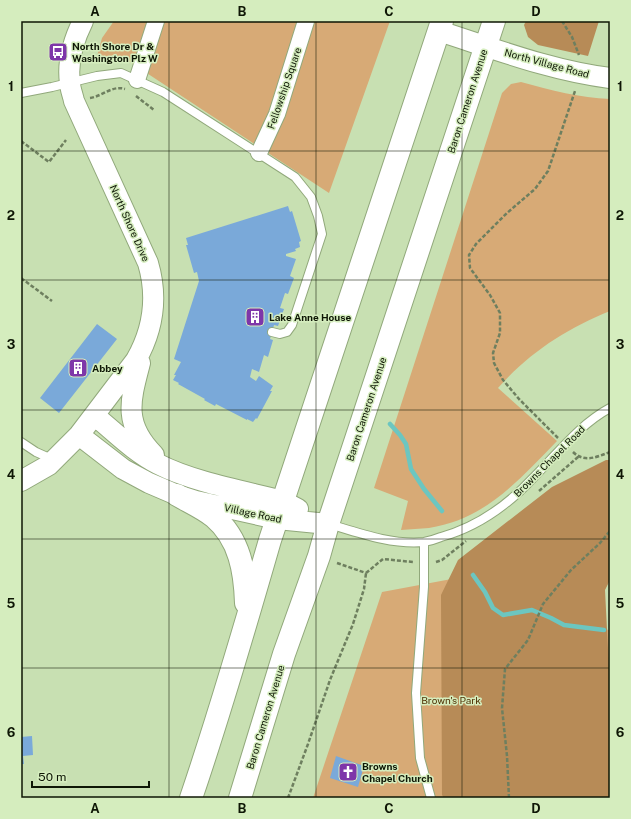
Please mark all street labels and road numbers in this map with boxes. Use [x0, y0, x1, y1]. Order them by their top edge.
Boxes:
street label: Fellowship Square [264, 45, 304, 130]
street label: North Village Road [503, 46, 591, 80]
street label: Baron Cameron Avenue [445, 47, 490, 155]
street label: North Shore Drive [108, 183, 152, 264]
street label: Baron Cameron Avenue [344, 355, 389, 463]
street label: Browns Chapel Road [511, 423, 587, 499]
street label: Village Road [223, 501, 283, 525]
street label: Baron Cameron Avenue [243, 663, 287, 771]

